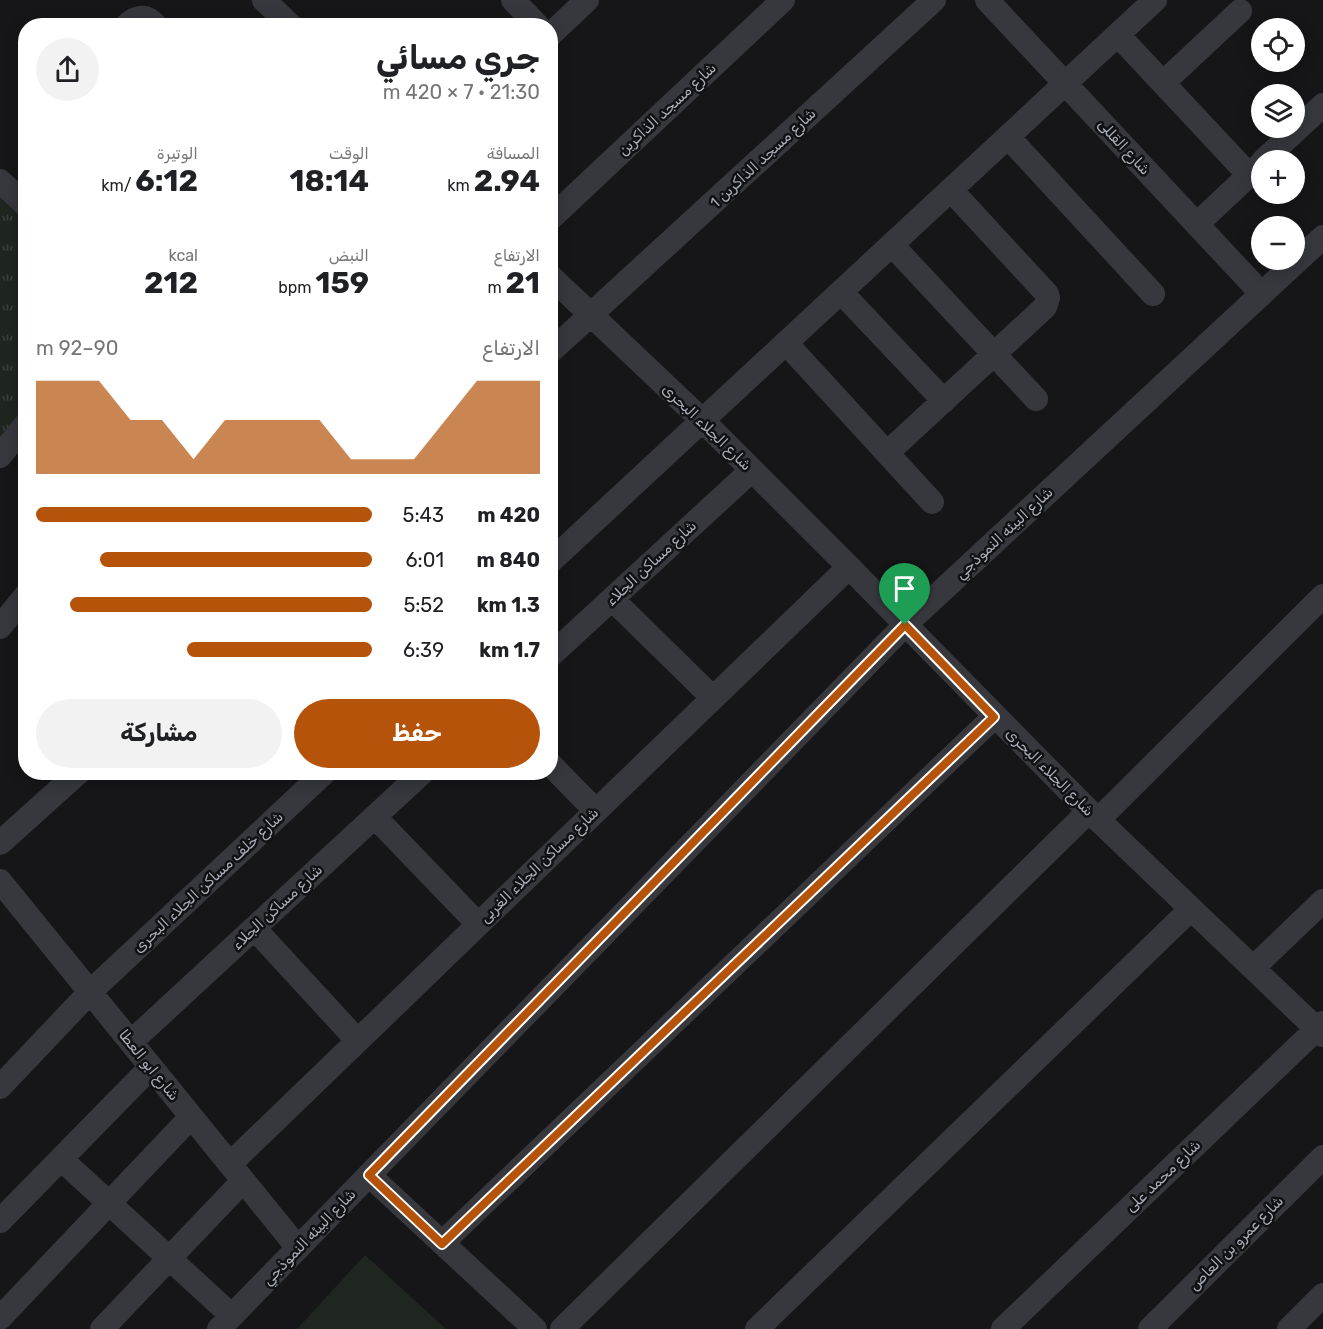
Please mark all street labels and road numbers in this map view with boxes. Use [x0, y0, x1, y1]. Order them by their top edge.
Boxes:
street label: شارع مسجد الذاكرين [614, 59, 721, 161]
street label: شارع مسجد الذاكرين 1 [706, 104, 821, 213]
street label: شارع القللى [1092, 115, 1154, 180]
street label: شارع الجلاء البحرى [657, 380, 755, 476]
street label: شارع البيئه النموذجي [951, 483, 1059, 585]
street label: شارع مساكن الجلاء [602, 516, 701, 611]
street label: شارع الجلاء البحرى [1001, 724, 1098, 821]
street label: شارع مساكن الجلاء الغربى [476, 803, 604, 928]
street label: شارع خلف مساكن الجلاء البحرى [129, 808, 288, 958]
street label: شارع مساكن الجلاء [228, 860, 327, 955]
street label: شارع ابو العطا [113, 1026, 183, 1105]
street label: شارع محمد على [1122, 1136, 1206, 1218]
street label: شارع البيئه النموذجي [258, 1185, 362, 1291]
street label: شارع عمرو بن العاص [1185, 1192, 1288, 1295]

